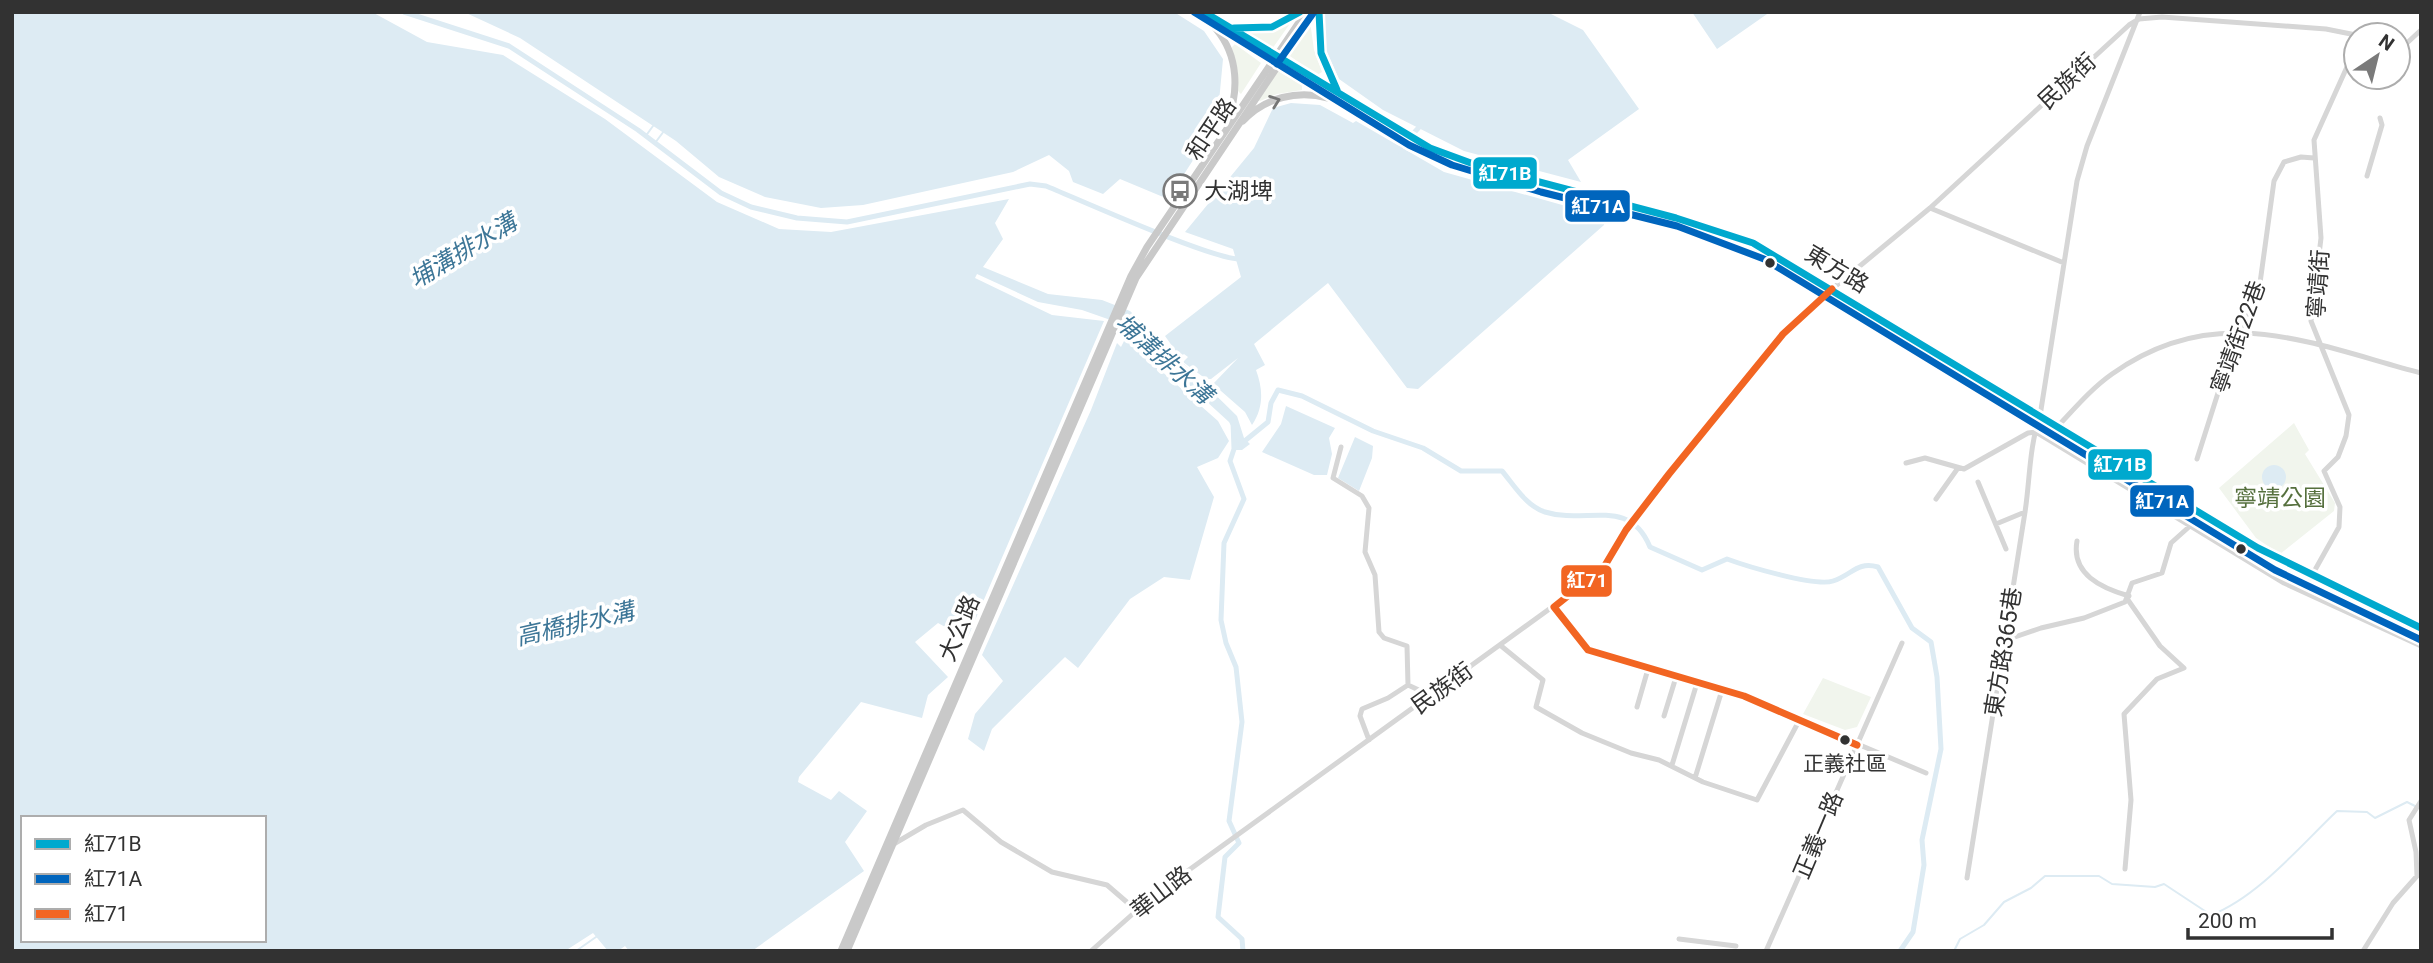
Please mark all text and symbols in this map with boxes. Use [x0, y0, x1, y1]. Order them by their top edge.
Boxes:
north arrow [2342, 21, 2412, 91]
text: N [2374, 29, 2399, 56]
street label: 民族街 [2033, 48, 2102, 115]
street label: 和平路 [1181, 93, 1242, 165]
one-way arrow [1268, 95, 1280, 109]
line badge: 紅71B [1472, 156, 1538, 190]
text: 紅71B [1479, 162, 1531, 185]
bus stop icon: 大湖埤 [1161, 172, 1199, 210]
place label: 大湖埤 [1204, 178, 1273, 205]
line badge: 紅71A [1564, 189, 1631, 223]
text: 紅71A [1571, 195, 1625, 218]
water label: 埔溝排水溝 [404, 207, 524, 294]
street label: 東方路 [1800, 240, 1873, 299]
street label: 寧靖街 [2303, 249, 2334, 319]
unlabelled marker [1763, 256, 1777, 270]
street label: 寧靖街22巷 [2206, 277, 2271, 397]
water label: 埔溝排水溝 [1110, 308, 1220, 412]
line badge: 紅71B [2087, 448, 2153, 481]
text: 紅71B [2094, 453, 2146, 476]
line badge: 紅71A [2129, 484, 2195, 518]
park label: 寧靖公園 [2234, 485, 2326, 512]
text: 紅71A [2135, 490, 2189, 513]
unlabelled marker [2234, 542, 2248, 556]
line badge: 紅71 [1560, 564, 1613, 598]
text: 紅71 [1567, 569, 1607, 592]
street label: 東方路365巷 [1980, 585, 2027, 719]
street label: 大公路 [934, 591, 985, 665]
water label: 高橋排水溝 [513, 596, 640, 651]
street label: 民族街 [1406, 657, 1478, 720]
marker: 正義社區 [1838, 733, 1852, 747]
place label: 正義社區 [1803, 752, 1887, 776]
street label: 正義一路 [1788, 788, 1849, 883]
legend [21, 816, 266, 942]
text: 紅71B [84, 832, 142, 856]
street label: 華山路 [1126, 861, 1197, 924]
text: 紅71A [84, 867, 143, 891]
scale bar [2188, 897, 2332, 941]
text: 紅71 [84, 902, 129, 926]
text: 200 m [2198, 909, 2257, 933]

